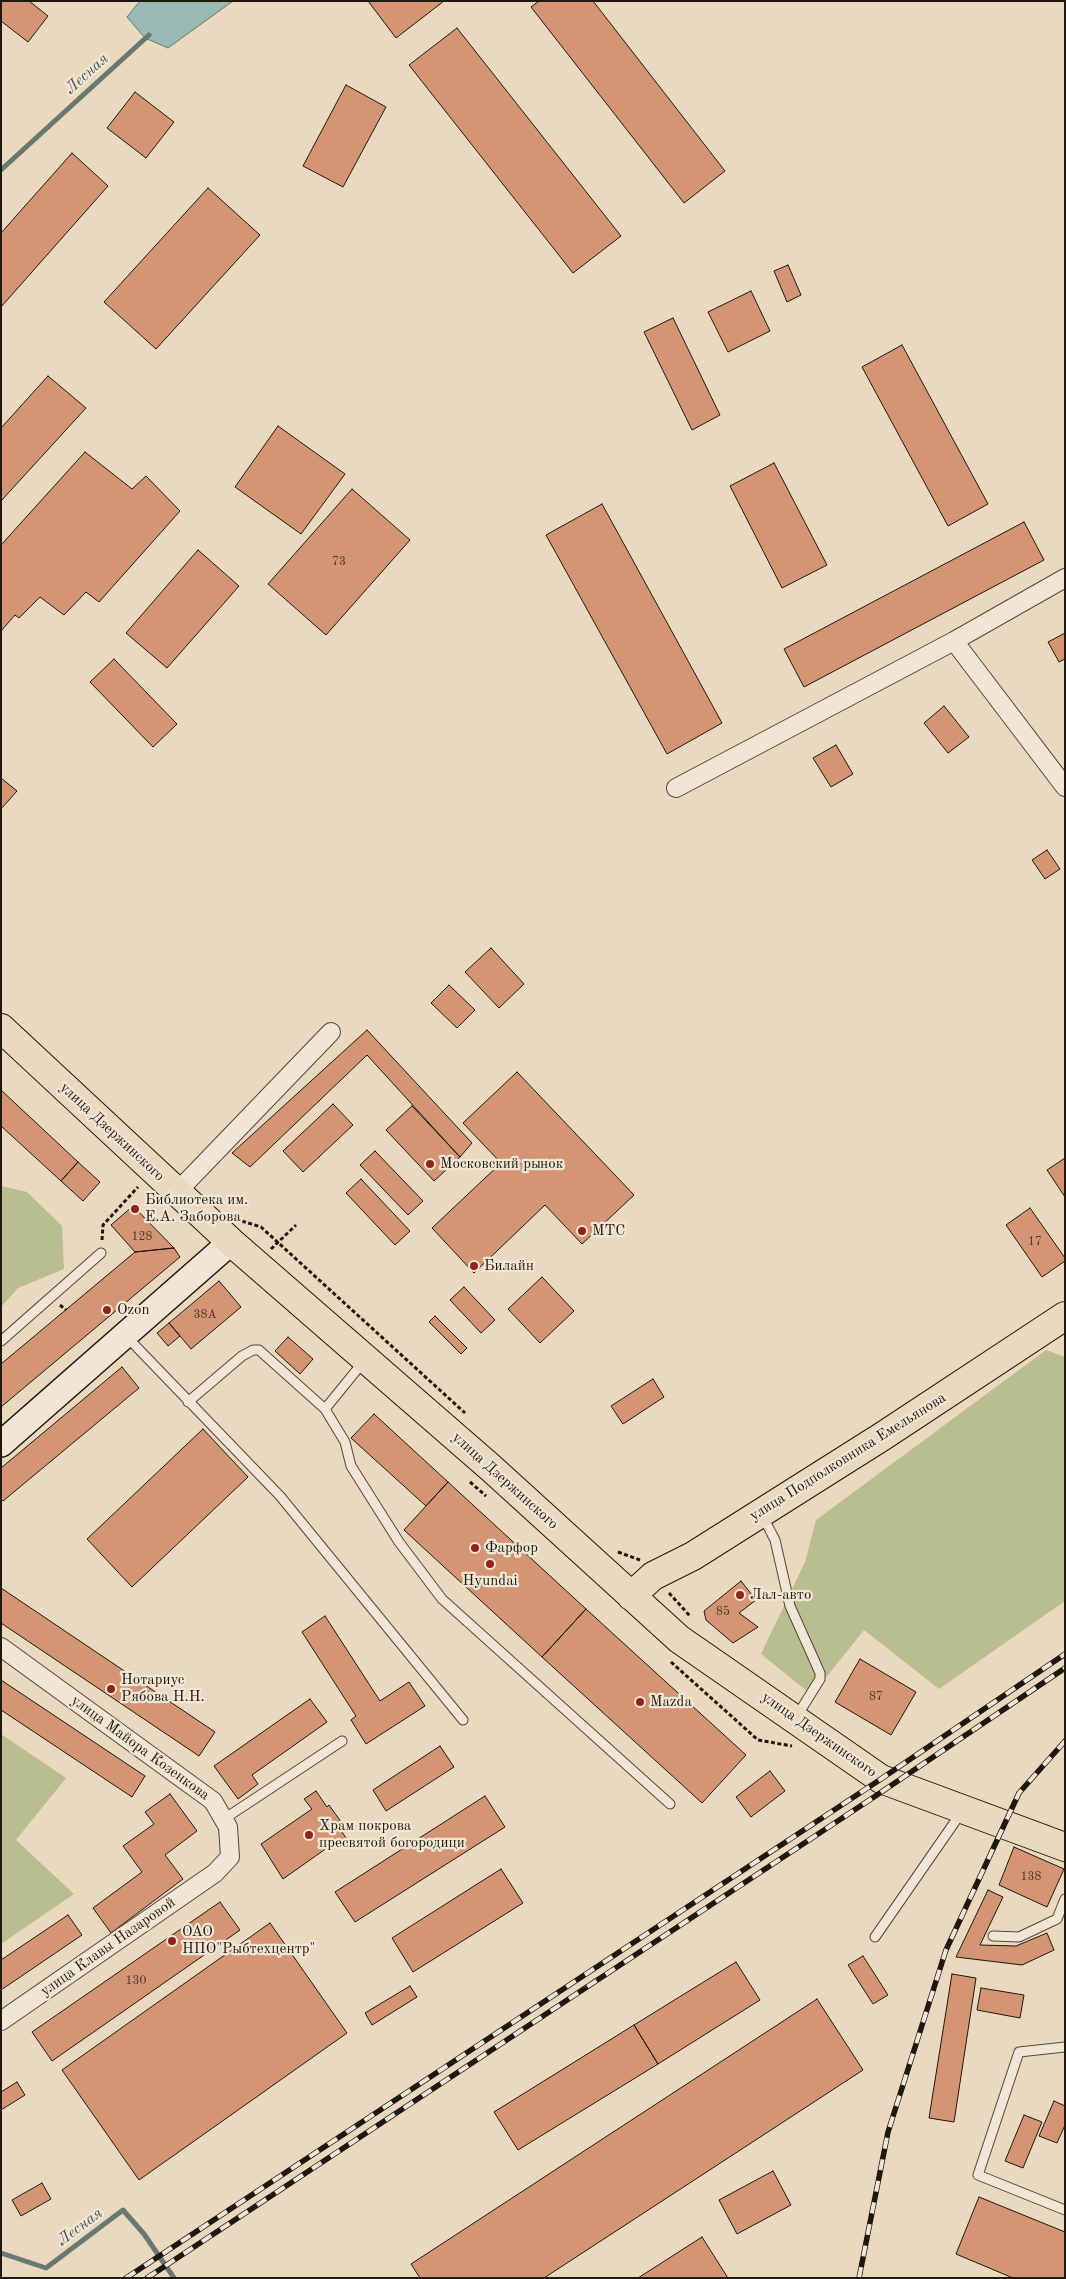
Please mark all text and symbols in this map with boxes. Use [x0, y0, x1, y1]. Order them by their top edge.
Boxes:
water label: Лесная [61, 49, 113, 99]
house number: 73 [332, 555, 346, 569]
street label: улица Дзержинского [56, 1079, 168, 1185]
place label: Московский рынок [440, 1155, 563, 1173]
marker: Московский рынок [424, 1158, 436, 1170]
place label: Библиотека им. Е.А. Заборова [145, 1191, 248, 1226]
marker: Библиотека им. Е.А. Заборова [129, 1203, 141, 1215]
place label: МТС [592, 1222, 625, 1240]
marker: МТС [576, 1225, 588, 1237]
house number: 128 [132, 1230, 152, 1244]
house number: 17 [1028, 1235, 1042, 1249]
place label: Билайн [484, 1257, 534, 1275]
marker: Билайн [468, 1260, 480, 1272]
place label: Ozon [117, 1301, 150, 1319]
marker: Ozon [101, 1304, 113, 1316]
house number: 38А [193, 1308, 217, 1322]
street label: улица Подполковника Емельянова [747, 1389, 949, 1525]
street label: улица Дзержинского [448, 1429, 562, 1533]
place label: Фарфор [485, 1539, 538, 1557]
marker: Фарфор [469, 1542, 481, 1554]
marker: Hyundai [484, 1558, 496, 1570]
place label: Hyundai [462, 1572, 518, 1590]
place label: Лал-авто [750, 1586, 811, 1604]
marker: Лал-авто [734, 1589, 746, 1601]
house number: 85 [716, 1605, 730, 1619]
place label: Нотариус Рябова Н.Н. [121, 1671, 205, 1706]
marker: Нотариус Рябова Н.Н. [105, 1683, 117, 1695]
street label: улица Дзержинского [758, 1688, 880, 1782]
house number: 87 [869, 1690, 883, 1704]
street label: улица Майора Козенкова [67, 1692, 213, 1804]
place label: Mazda [650, 1693, 692, 1711]
marker: Mazda [634, 1696, 646, 1708]
place label: Храм покрова пресвятой богородици [319, 1817, 465, 1852]
marker: Храм покрова пресвятой богородици [303, 1829, 315, 1841]
house number: 138 [1021, 1870, 1041, 1884]
street label: улица Клавы Назаровой [37, 1894, 179, 2000]
place label: ОАО НПО"Рыбтехцентр" [182, 1923, 315, 1958]
marker: ОАО НПО"Рыбтехцентр" [166, 1935, 178, 1947]
house number: 130 [126, 1974, 146, 1988]
water label: Лесная [53, 2204, 107, 2250]

